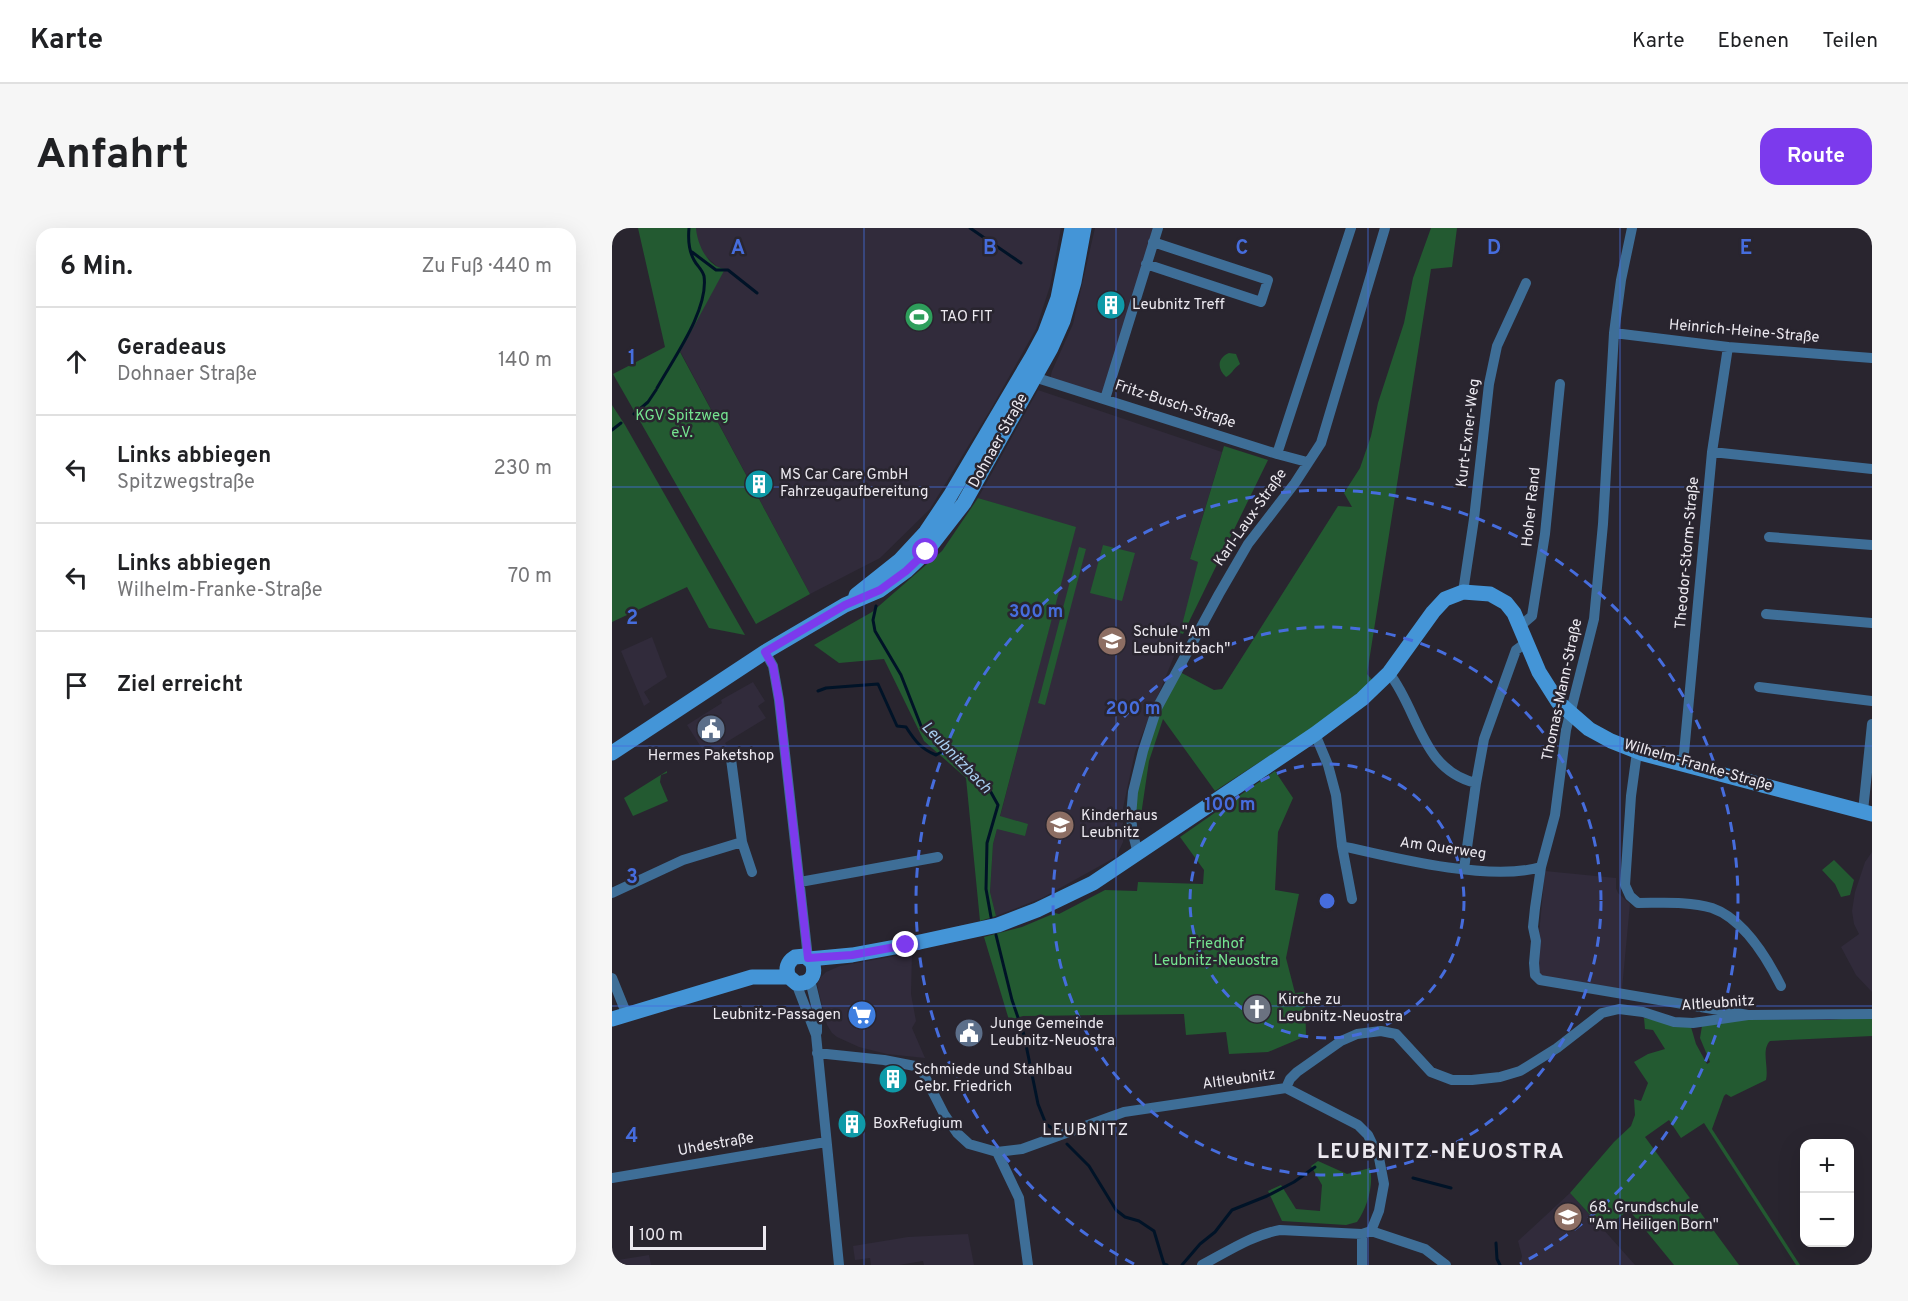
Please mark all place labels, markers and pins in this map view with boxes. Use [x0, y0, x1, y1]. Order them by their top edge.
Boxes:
building icon: Leubnitz Treff [1095, 289, 1127, 321]
place label: Leubnitz Treff [1132, 296, 1225, 315]
sports icon: TAO FIT [903, 301, 935, 333]
place label: TAO FIT [940, 308, 993, 327]
place label: MS Car Care GmbH Fahrzeugaufbereitung [780, 466, 928, 502]
building icon: MS Car Care GmbH Fahrzeugaufbereitung [743, 468, 775, 500]
place label: Schule "Am Leubnitzbach" [1133, 623, 1230, 659]
school or university icon: Schule "Am Leubnitzbach" [1096, 625, 1128, 657]
public building icon: Hermes Paketshop [695, 713, 727, 745]
place label: Hermes Paketshop [648, 747, 774, 766]
place label: Kinderhaus Leubnitz [1081, 807, 1158, 843]
school or university icon: Kinderhaus Leubnitz [1044, 809, 1076, 841]
centre of rings [1317, 891, 1337, 911]
place label: Kirche zu Leubnitz-Neuostra [1278, 991, 1403, 1027]
church icon: Kirche zu Leubnitz-Neuostra [1241, 993, 1273, 1025]
supermarket icon: Leubnitz-Passagen [846, 999, 878, 1031]
place label: Leubnitz-Passagen [713, 1006, 841, 1025]
place label: Junge Gemeinde Leubnitz-Neuostra [990, 1015, 1115, 1051]
public building icon: Junge Gemeinde Leubnitz-Neuostra [953, 1017, 985, 1049]
place label: Schmiede und Stahlbau Gebr. Friedrich [914, 1061, 1073, 1097]
building icon: Schmiede und Stahlbau Gebr. Friedrich [877, 1063, 909, 1095]
building icon: BoxRefugium [836, 1108, 868, 1140]
place label: BoxRefugium [873, 1115, 963, 1134]
place label: 68. Grundschule "Am Heiligen Born" [1589, 1199, 1719, 1235]
school or university icon: 68. Grundschule "Am Heiligen Born" [1552, 1201, 1584, 1233]

